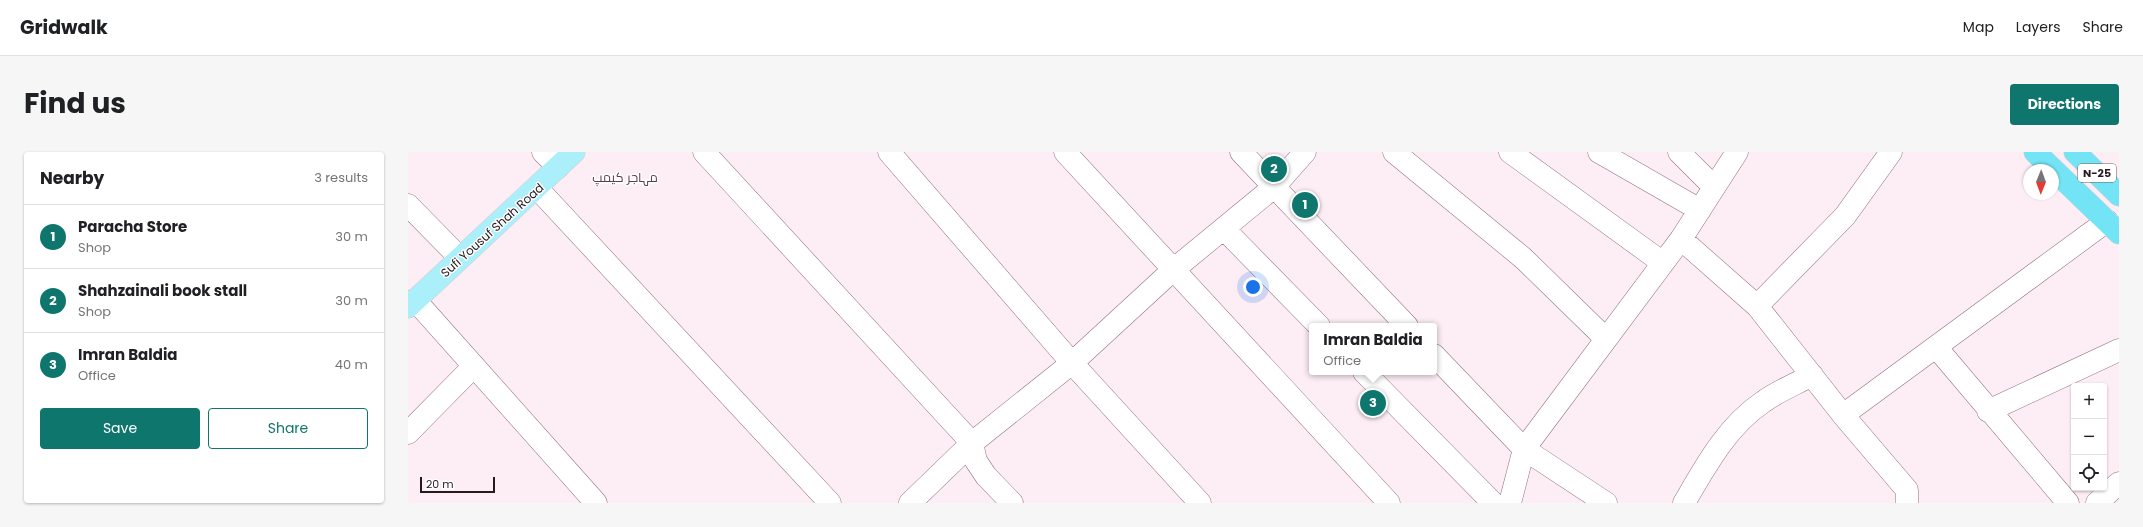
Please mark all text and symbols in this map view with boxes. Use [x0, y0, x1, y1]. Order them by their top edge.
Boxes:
text: Gridwalk [20, 14, 108, 41]
text: Map [1963, 17, 1994, 37]
text: Layers [2016, 17, 2060, 37]
text: Share [2082, 17, 2123, 37]
text: Find us [24, 84, 126, 123]
button: Directions [2010, 84, 2119, 125]
pin: 2 [1261, 154, 1287, 184]
north arrow [2023, 164, 2059, 200]
road number: N-25 [2078, 164, 2116, 182]
text: Nearby [40, 166, 104, 190]
text: 3 results [314, 168, 368, 187]
district label: مہاجر کیمپ [592, 168, 658, 187]
street label: Sufi Yousuf Shah Road [437, 179, 547, 281]
pin: 1 [1292, 190, 1318, 220]
text: Paracha Store [78, 216, 187, 237]
text: 1 [51, 227, 55, 246]
text: 30 m [335, 227, 368, 246]
text: Shop [78, 238, 111, 257]
your location [1243, 277, 1263, 297]
text: Shahzainali book stall [78, 280, 247, 301]
text: 2 [49, 291, 57, 310]
text: 30 m [335, 291, 368, 310]
text: Shop [78, 302, 111, 321]
popup [1309, 323, 1437, 375]
text: Imran Baldia [1323, 329, 1423, 350]
text: Imran Baldia [78, 344, 178, 365]
text: Office [1323, 351, 1361, 370]
text: 3 [49, 355, 57, 374]
text: 40 m [335, 355, 368, 374]
text: Office [78, 366, 116, 385]
map controls [2071, 383, 2107, 491]
button: + [2071, 383, 2107, 419]
pin: 3 [1360, 388, 1386, 418]
button: Save [40, 408, 200, 449]
button: Share [208, 408, 368, 449]
button: − [2071, 419, 2107, 455]
button: locate [2071, 455, 2107, 491]
scale bar [420, 475, 495, 494]
text: 20 m [426, 476, 454, 492]

